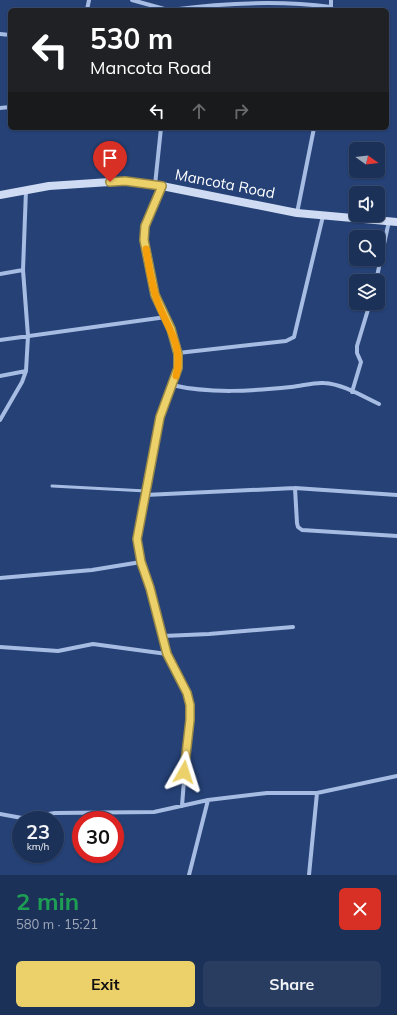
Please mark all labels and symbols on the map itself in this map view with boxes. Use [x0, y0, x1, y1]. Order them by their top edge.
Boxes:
pin [93, 141, 127, 182]
north arrow [349, 142, 385, 178]
street label: Mancota Road [174, 165, 277, 203]
position arrow [163, 751, 205, 793]
speed limit sign: 30 [72, 811, 124, 863]

